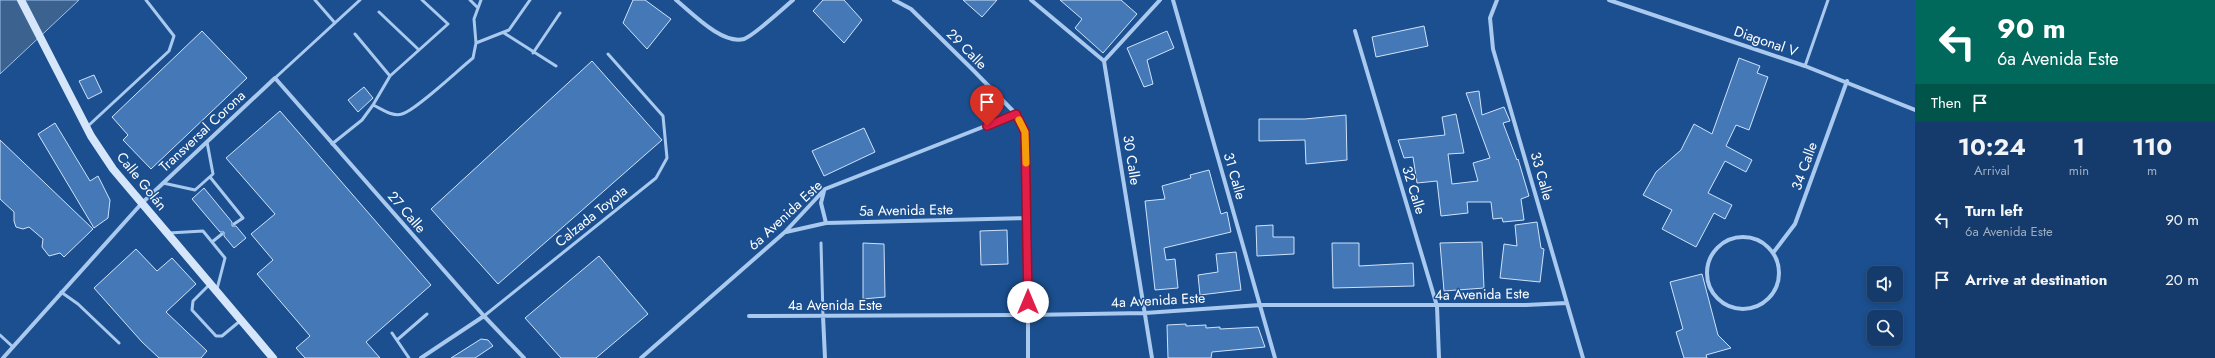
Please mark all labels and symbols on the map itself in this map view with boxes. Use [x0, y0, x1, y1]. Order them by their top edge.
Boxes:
street label: Diagonal V [1731, 21, 1801, 61]
street label: 29 Calle [942, 24, 992, 74]
pin [970, 85, 1004, 126]
street label: Transversal Corona [155, 86, 249, 176]
street label: 30 Calle [1118, 134, 1146, 186]
street label: 34 Calle [1786, 139, 1822, 193]
street label: Calle Golán [112, 147, 172, 215]
street label: 33 Calle [1526, 149, 1558, 203]
street label: 31 Calle [1219, 150, 1251, 202]
street label: 32 Calle [1397, 163, 1431, 217]
street label: 6a Avenida Este [744, 175, 826, 255]
street label: Calzada Toyota [551, 181, 631, 251]
street label: 27 Calle [383, 187, 431, 237]
street label: 5a Avenida Este [859, 199, 953, 221]
position arrow [1007, 281, 1049, 323]
street label: 4a Avenida Este [1435, 283, 1529, 305]
street label: 4a Avenida Este [1110, 288, 1206, 312]
street label: 4a Avenida Este [788, 295, 882, 315]

